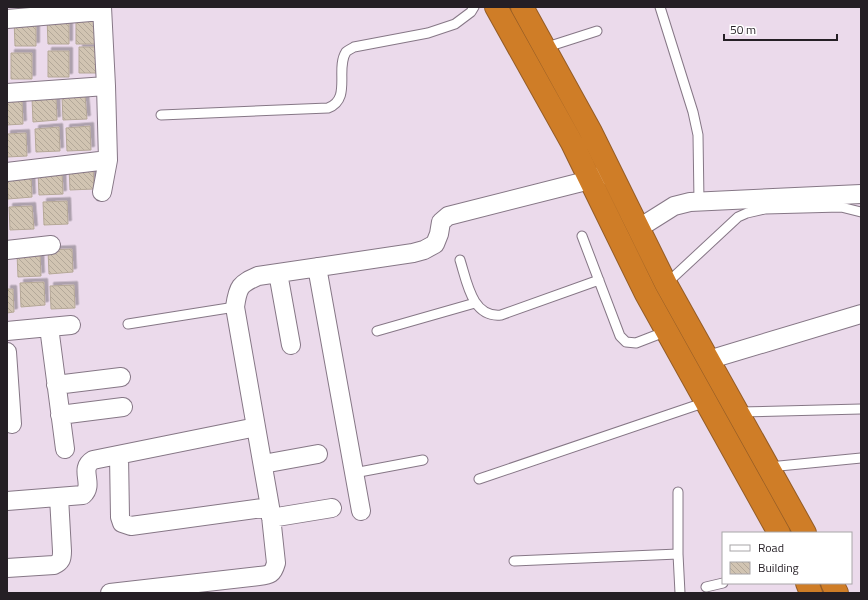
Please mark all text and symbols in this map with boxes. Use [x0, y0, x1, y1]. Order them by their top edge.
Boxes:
scale bar [724, 16, 837, 42]
text: 50 m [730, 20, 756, 39]
legend [722, 532, 852, 584]
text: Road [758, 538, 784, 557]
text: Building [758, 558, 799, 577]

